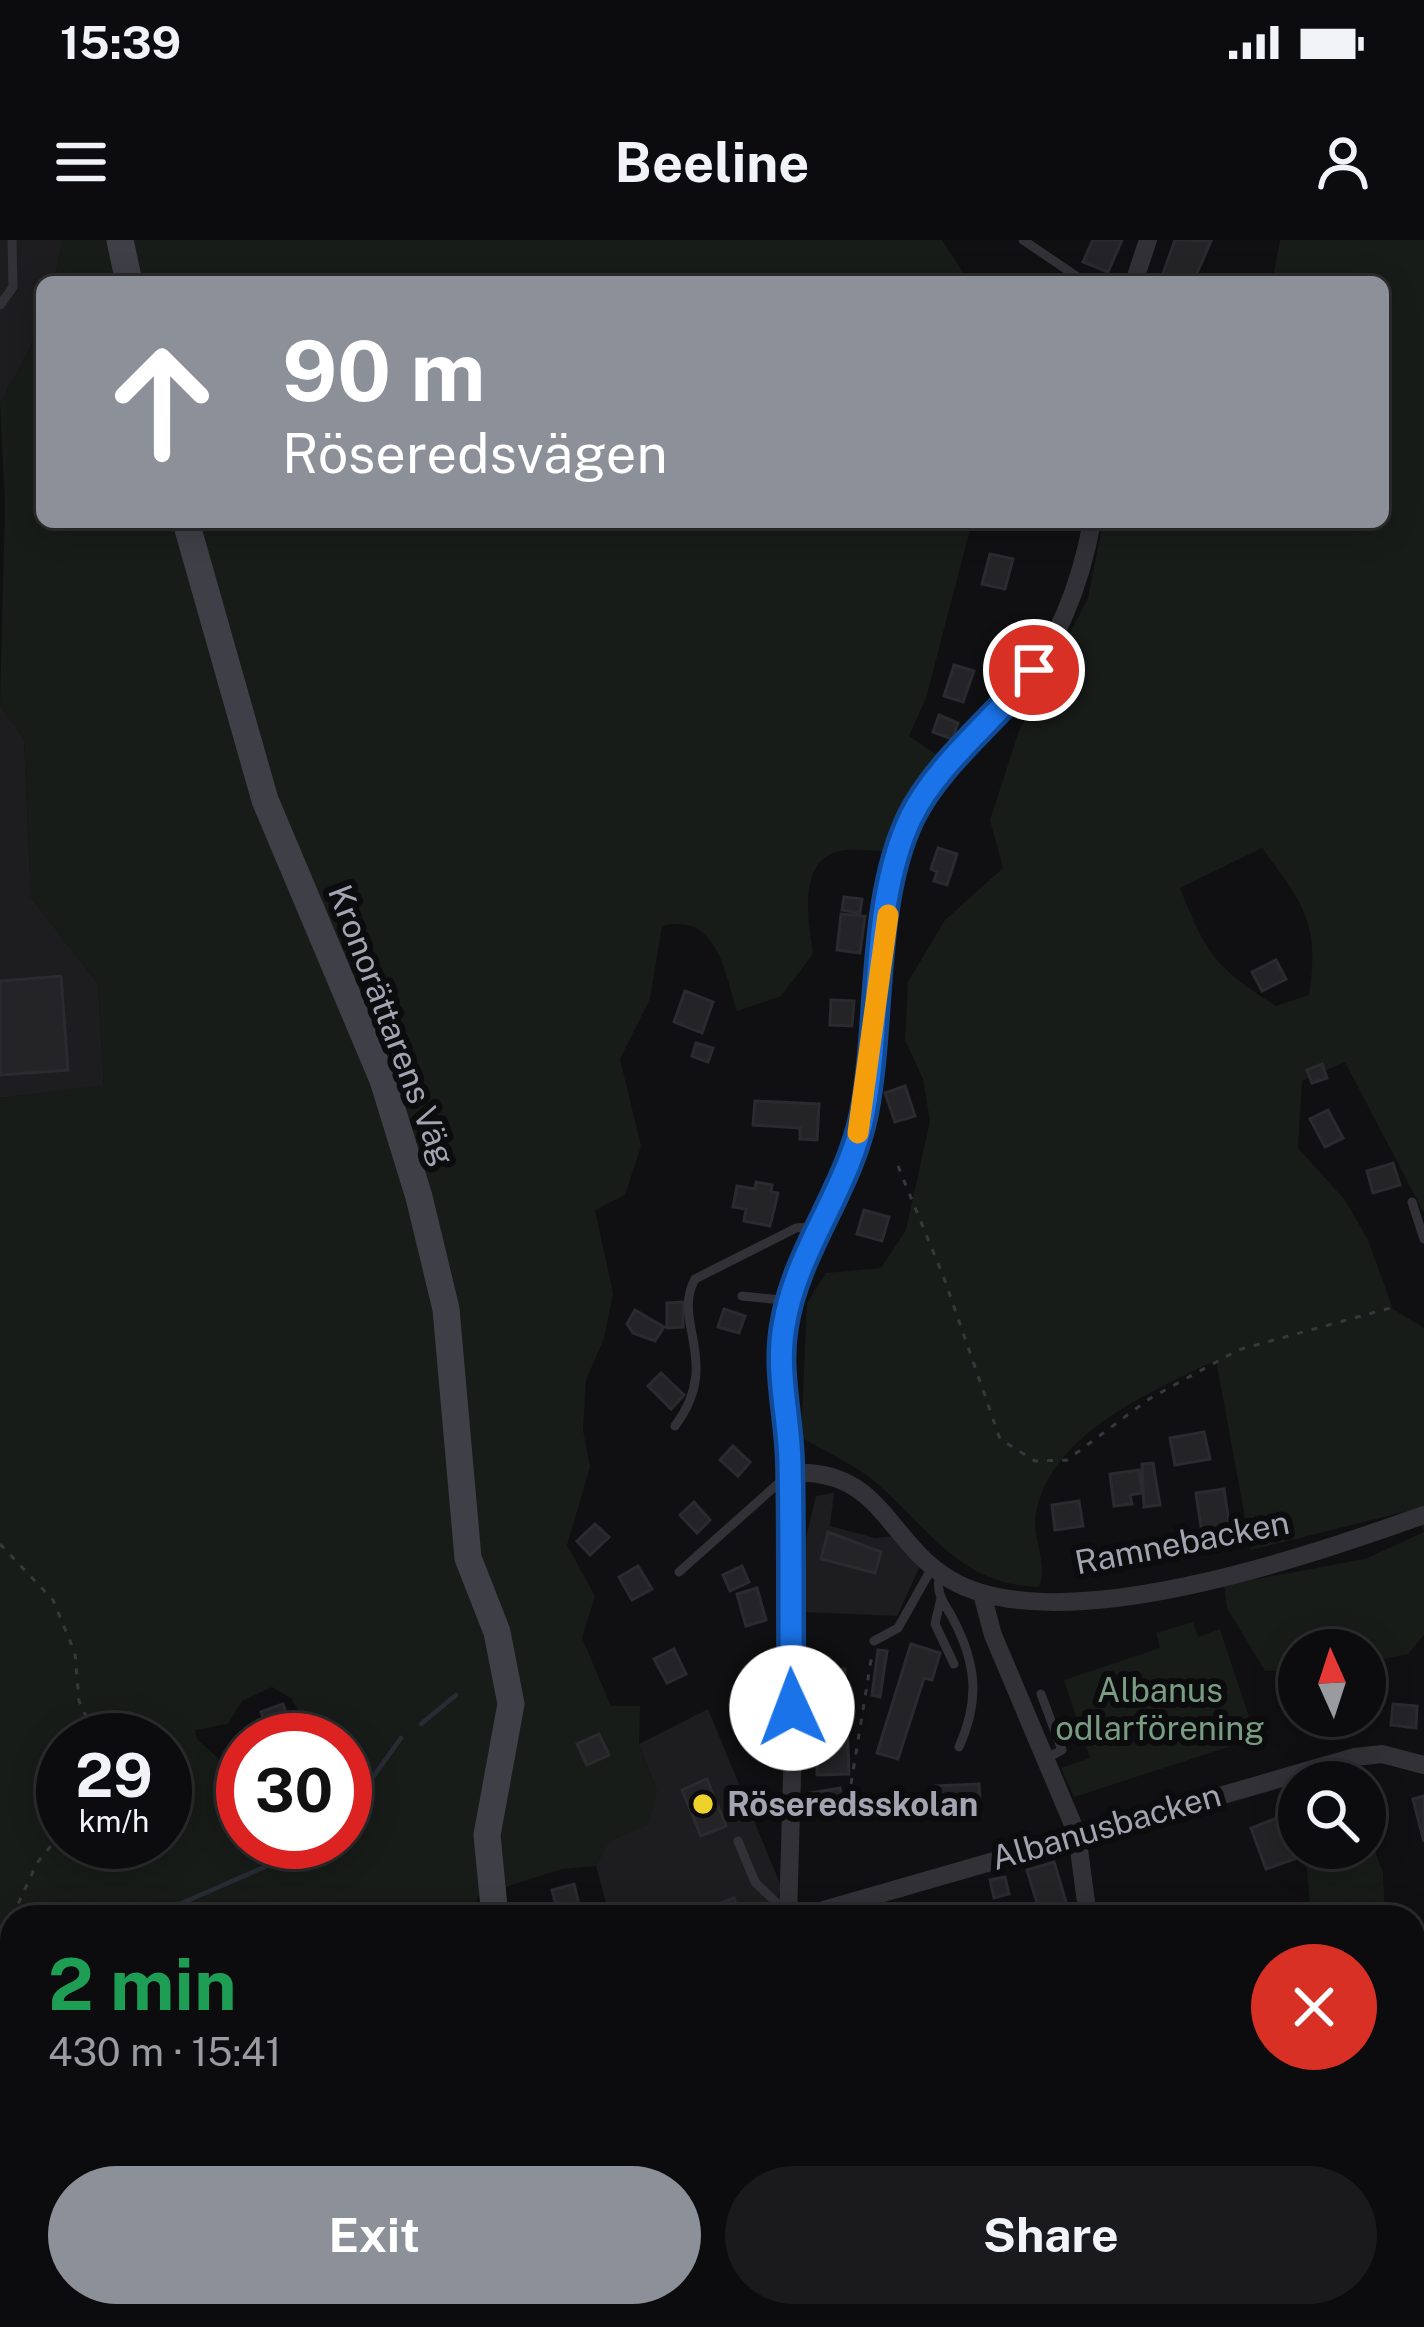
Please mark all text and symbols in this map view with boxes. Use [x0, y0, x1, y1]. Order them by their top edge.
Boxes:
text: 15:39 [60, 16, 181, 69]
icon: menu [48, 129, 114, 195]
icon: person [1310, 129, 1376, 195]
text: Beeline [615, 131, 809, 194]
text: 90 m [282, 321, 485, 420]
icon: ahead [84, 324, 240, 480]
text: Röseredsvägen [282, 422, 668, 485]
pin [983, 619, 1085, 721]
icon: arrive [1001, 637, 1067, 703]
street label: Kronorättarens Väg [321, 879, 463, 1171]
street label: Ramnebacken [1072, 1503, 1292, 1581]
north arrow [1278, 1629, 1386, 1737]
map controls [1278, 1629, 1386, 1869]
position arrow [729, 1645, 855, 1771]
park label: Albanus odlarförening [1055, 1671, 1265, 1747]
speed limit sign: 30 [216, 1713, 372, 1869]
text: 29 [75, 1740, 153, 1811]
button: search [1278, 1761, 1386, 1869]
street label: Albanusbacken [987, 1775, 1225, 1877]
place label: Röseredsskolan [727, 1785, 978, 1823]
marker: Röseredsskolan [690, 1791, 716, 1817]
text: km/h [79, 1803, 149, 1839]
text: 2 min [48, 1942, 237, 2026]
button: close [1251, 1944, 1377, 2070]
text: 430 m · 15:41 [48, 2029, 281, 2075]
button: Exit [48, 2166, 701, 2304]
button: Share [725, 2166, 1377, 2304]

